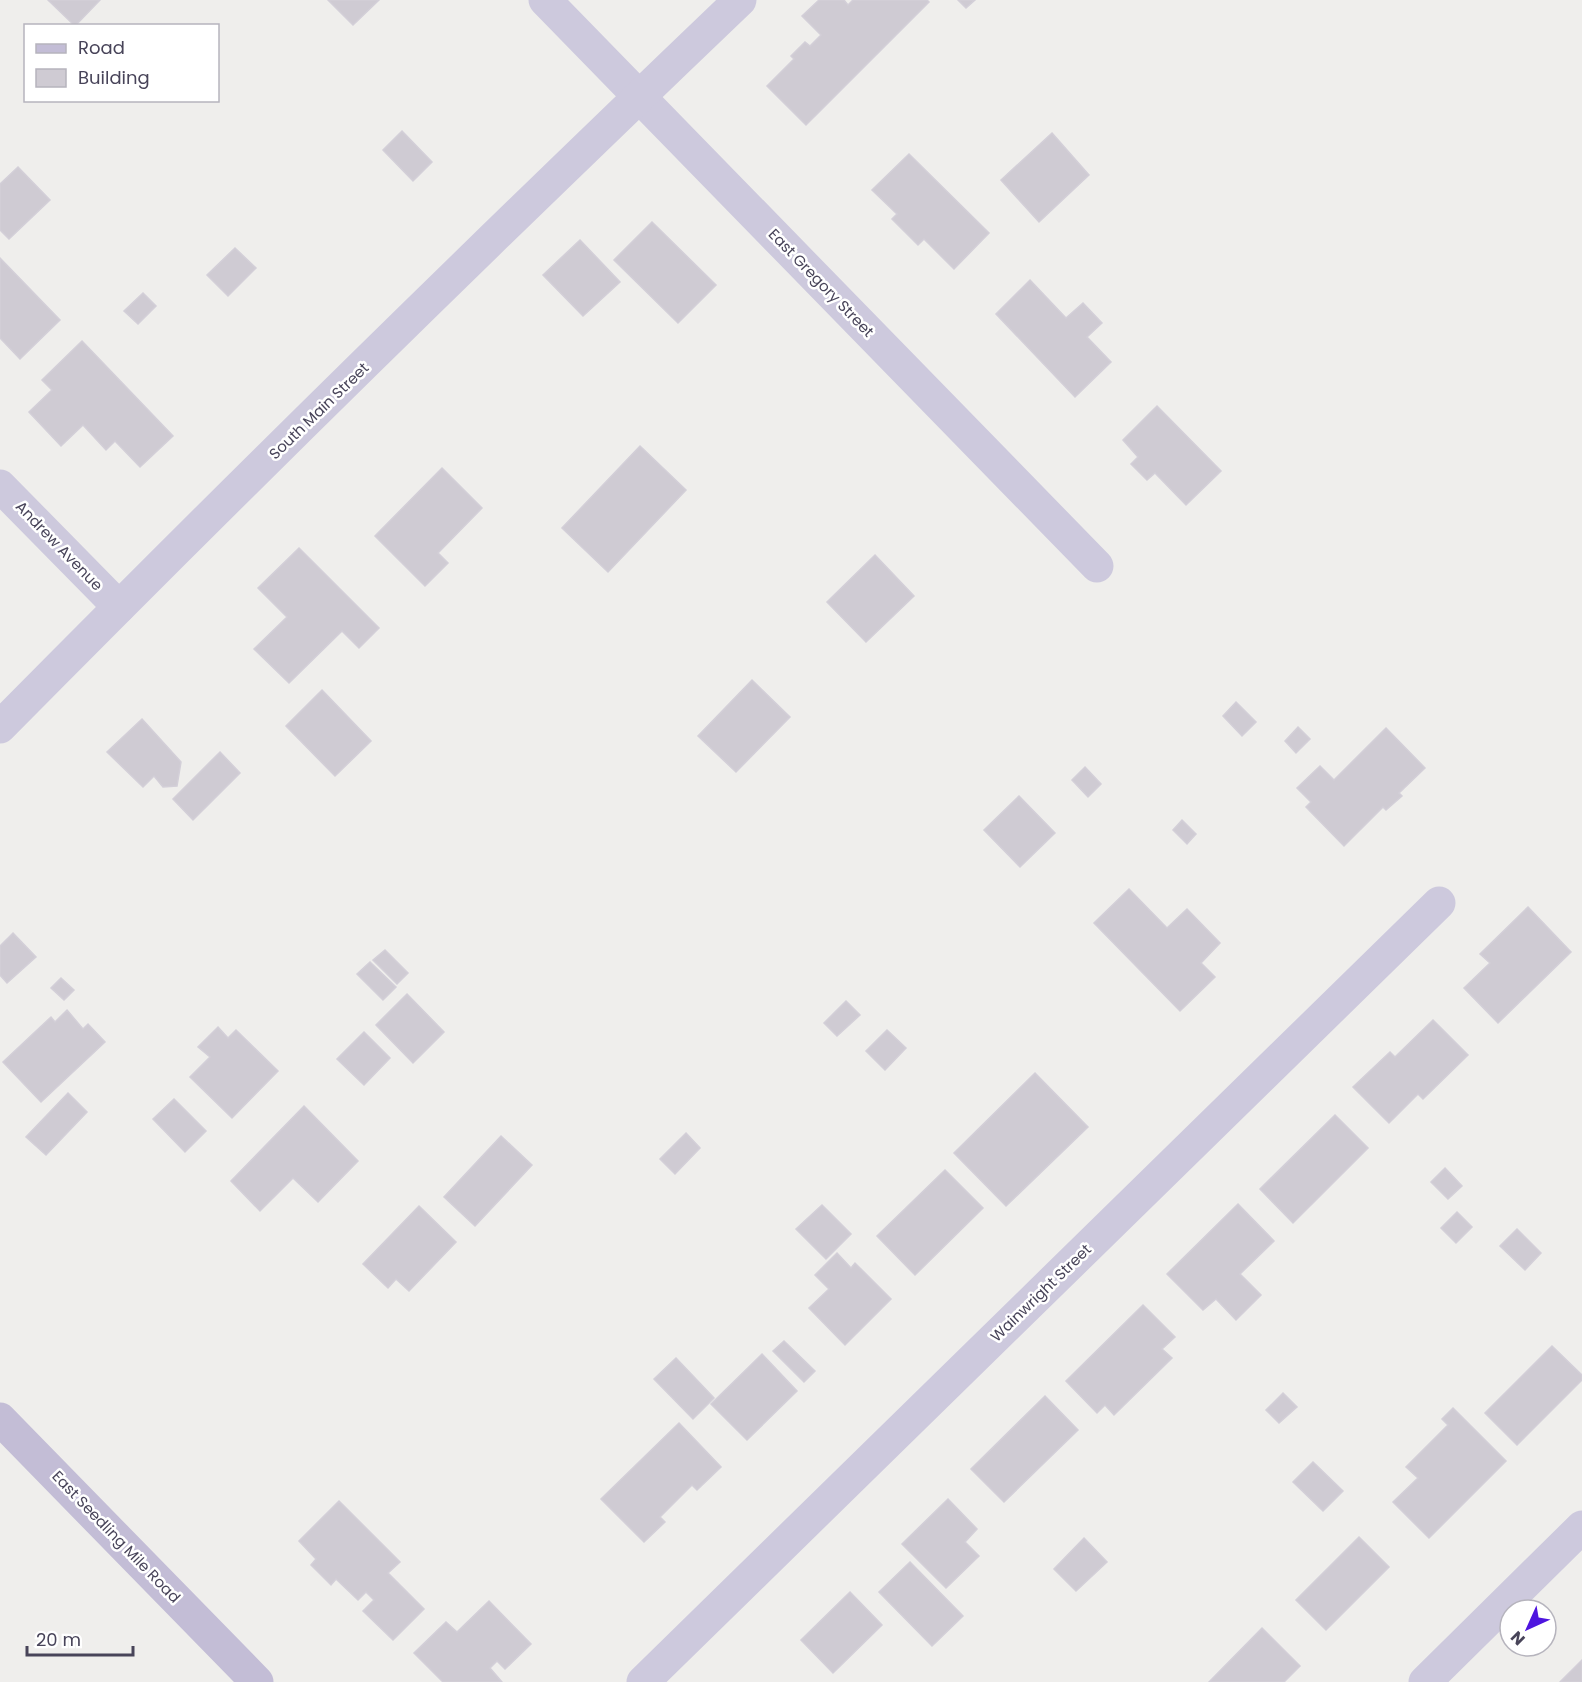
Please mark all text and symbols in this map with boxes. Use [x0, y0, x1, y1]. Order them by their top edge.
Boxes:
legend [24, 24, 219, 102]
text: Road [78, 35, 125, 60]
text: Building [78, 65, 150, 90]
street label: East Gregory Street [764, 224, 879, 342]
street label: South Main Street [264, 357, 373, 464]
street label: Andrew Avenue [11, 496, 108, 595]
street label: Wainwright Street [986, 1239, 1096, 1346]
street label: East Seedling Mile Road [48, 1466, 185, 1607]
north arrow [1498, 1598, 1558, 1658]
scale bar [27, 1619, 134, 1657]
text: N [1505, 1626, 1530, 1651]
text: 20 m [36, 1627, 81, 1652]

